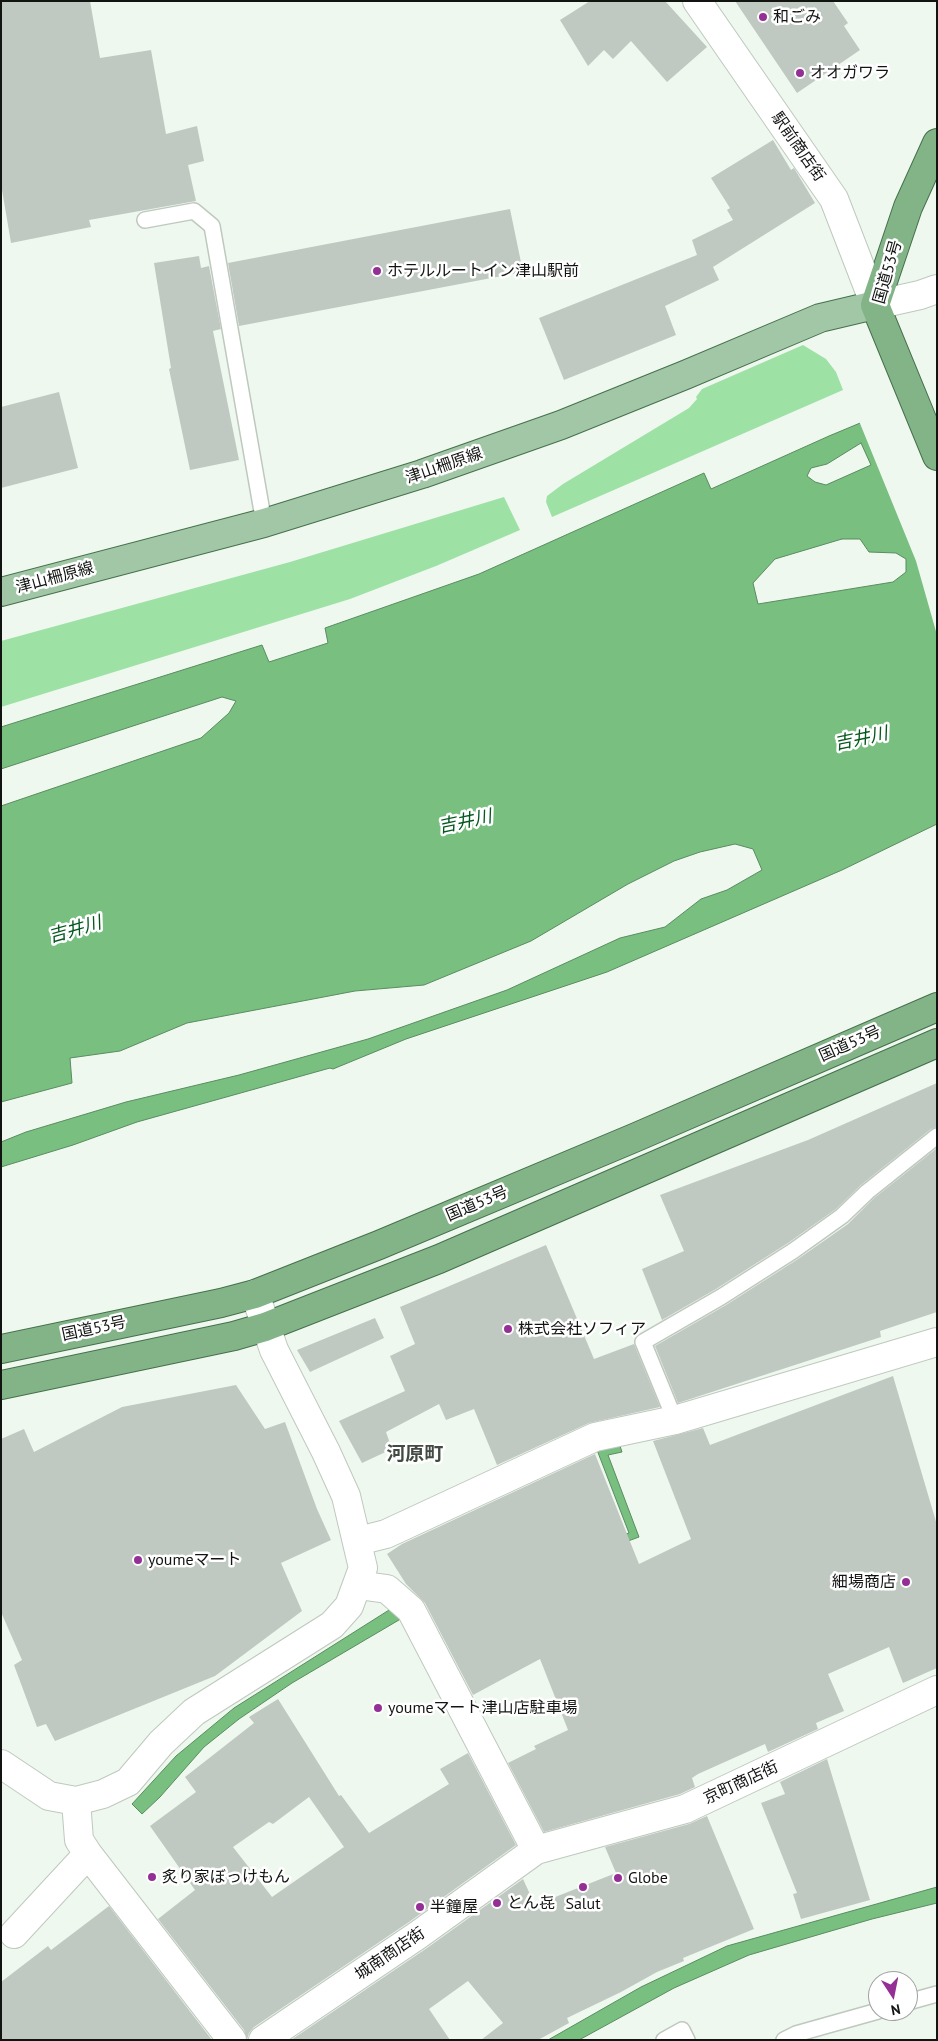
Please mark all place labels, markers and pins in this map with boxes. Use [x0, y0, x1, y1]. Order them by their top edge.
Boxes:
place label: 和ごみ [773, 7, 821, 27]
marker: 和ごみ [757, 11, 769, 23]
place label: オオガワラ [810, 63, 890, 83]
marker: オオガワラ [794, 67, 806, 79]
place label: ホテルルートイン津山駅前 [387, 261, 579, 281]
marker: ホテルルートイン津山駅前 [371, 265, 383, 277]
place label: 株式会社ソフィア [518, 1319, 646, 1339]
marker: 株式会社ソフィア [502, 1323, 514, 1335]
place label: youmeマート [148, 1550, 242, 1570]
marker: youmeマート [132, 1554, 144, 1566]
place label: 細場商店 [832, 1572, 896, 1592]
marker: 細場商店 [900, 1576, 912, 1588]
place label: youmeマート津山店駐車場 [388, 1698, 578, 1718]
marker: youmeマート津山店駐車場 [372, 1702, 384, 1714]
place label: 炙り家ぼっけもん [162, 1867, 290, 1887]
place label: Globe [628, 1868, 668, 1888]
marker: 炙り家ぼっけもん [146, 1871, 158, 1883]
marker: Globe [612, 1872, 624, 1884]
marker: Salut [577, 1881, 589, 1893]
place label: とん㐂 [507, 1893, 555, 1913]
place label: Salut [565, 1894, 601, 1914]
place label: 半鐘屋 [430, 1897, 478, 1917]
marker: とん㐂 [491, 1897, 503, 1909]
marker: 半鐘屋 [414, 1901, 426, 1913]

